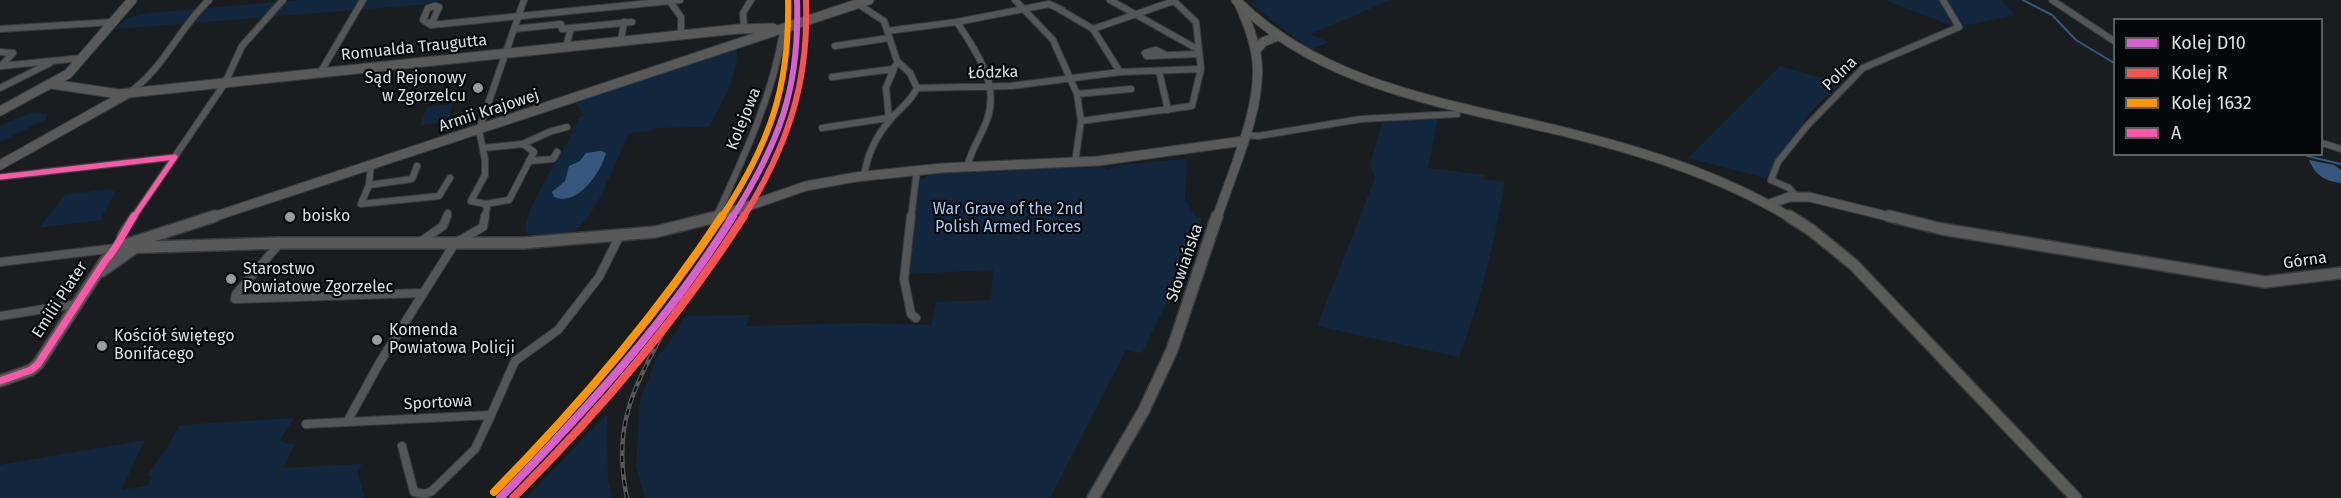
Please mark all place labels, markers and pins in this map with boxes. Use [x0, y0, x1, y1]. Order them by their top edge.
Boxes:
place label: Sąd Rejonowy w Zgorzelcu [365, 69, 466, 107]
marker: Sąd Rejonowy w Zgorzelcu [471, 81, 485, 95]
place label: boisko [302, 207, 350, 227]
marker: boisko [283, 210, 297, 224]
place label: Starostwo Powiatowe Zgorzelec [243, 260, 393, 298]
marker: Starostwo Powiatowe Zgorzelec [224, 272, 238, 286]
place label: Komenda Powiatowa Policji [389, 321, 515, 359]
place label: Kościół świętego Bonifacego [114, 327, 234, 365]
marker: Komenda Powiatowa Policji [370, 333, 384, 347]
marker: Kościół świętego Bonifacego [95, 339, 109, 353]

